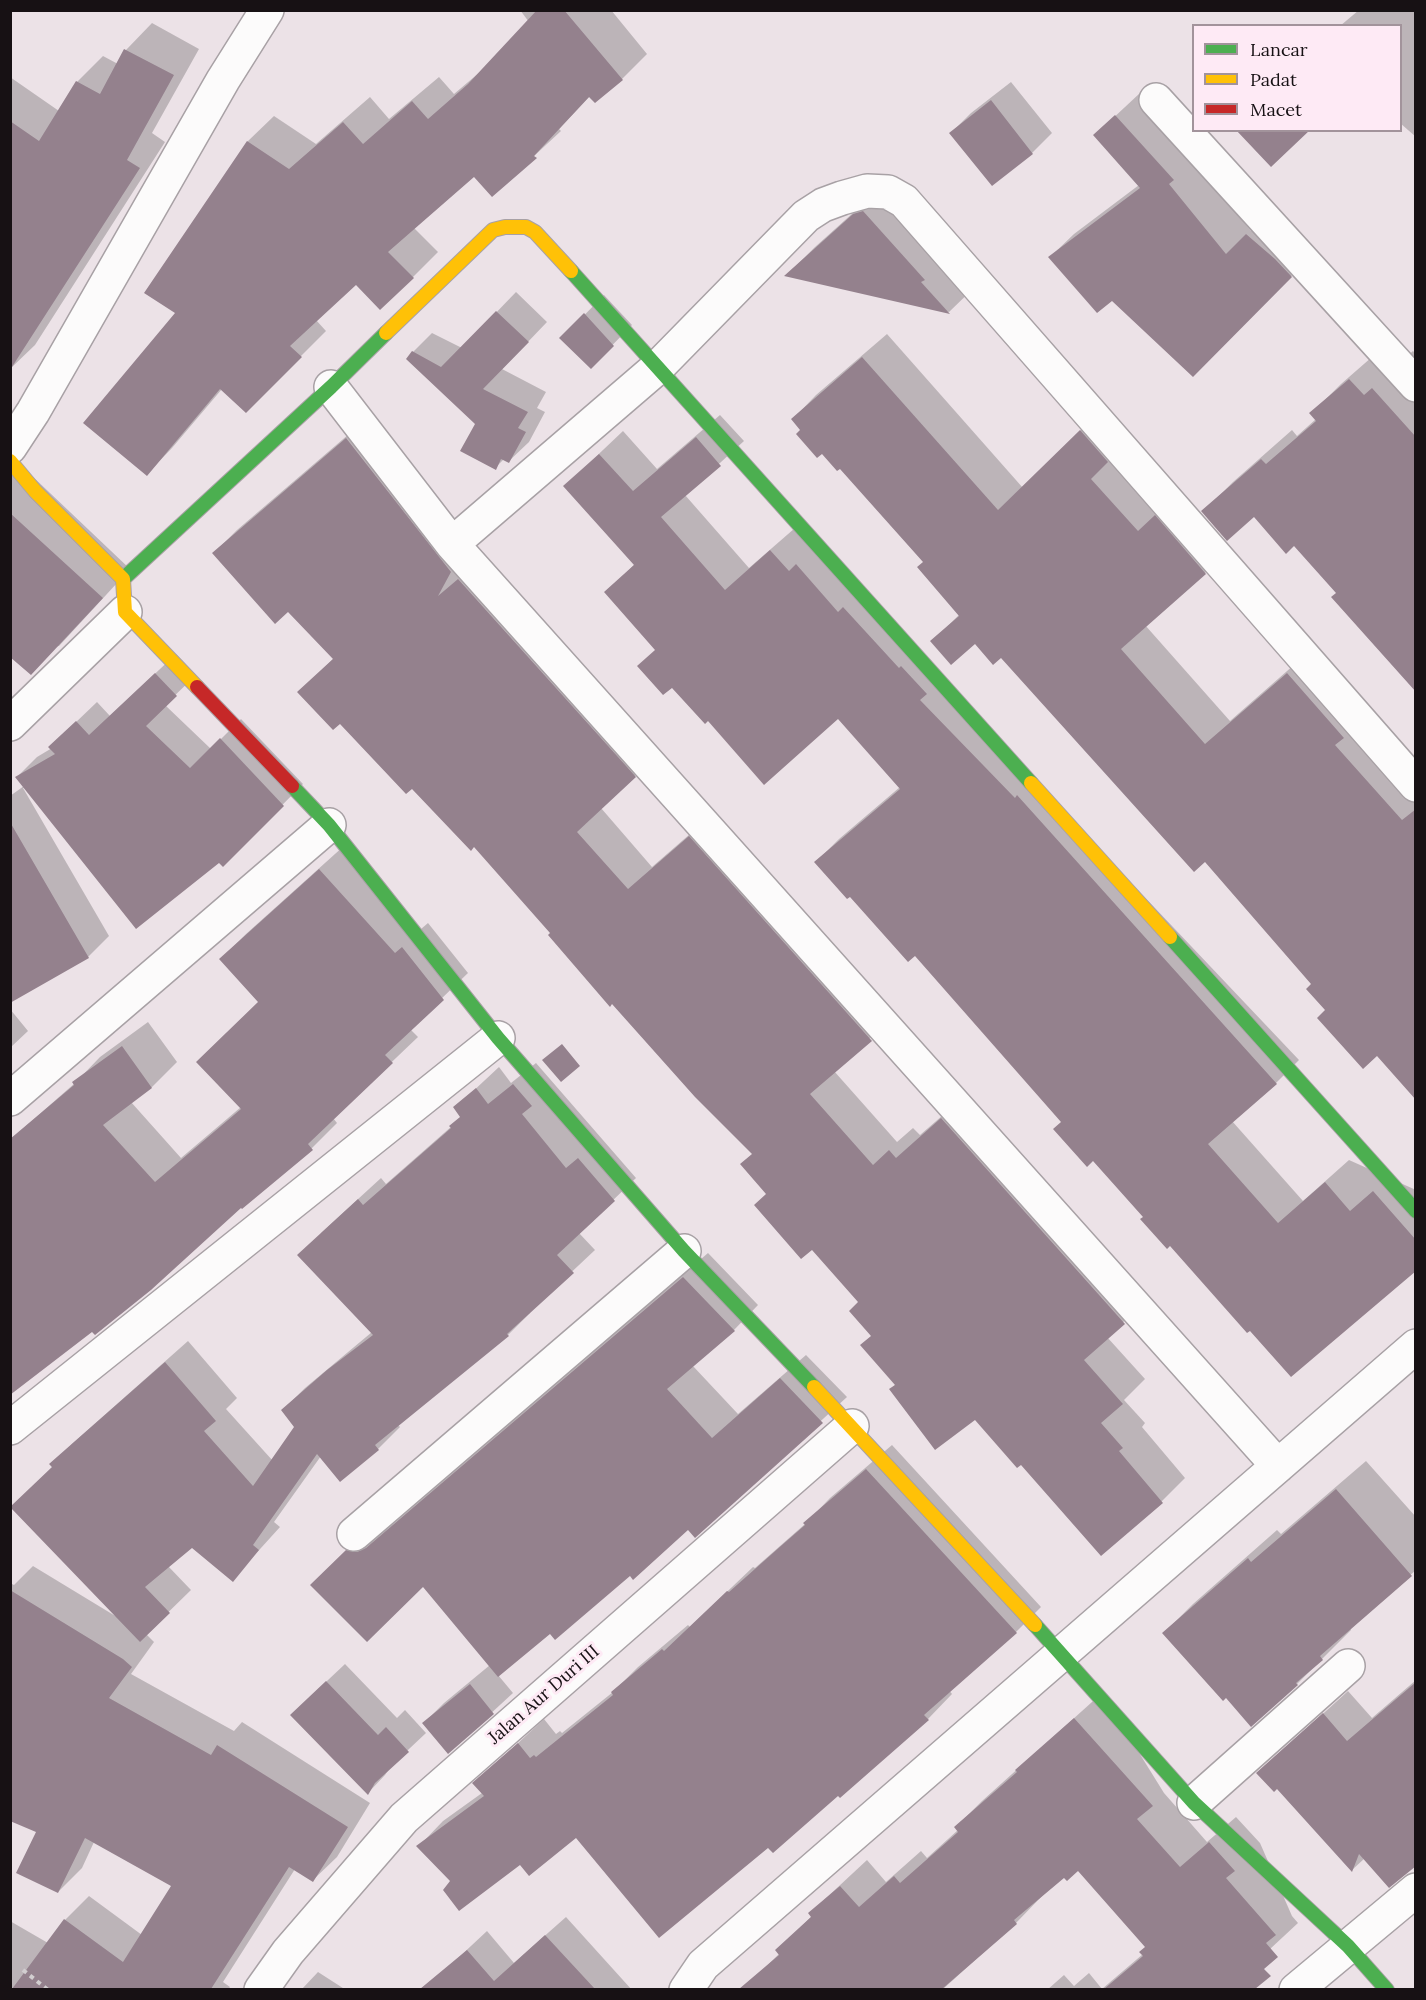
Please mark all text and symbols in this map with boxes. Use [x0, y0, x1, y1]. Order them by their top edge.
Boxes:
legend [1192, 24, 1402, 132]
text: Lancar [1250, 38, 1308, 61]
text: Padat [1250, 68, 1297, 91]
text: Macet [1250, 98, 1302, 121]
street label: Jalan Aur Duri III [484, 1641, 604, 1749]

